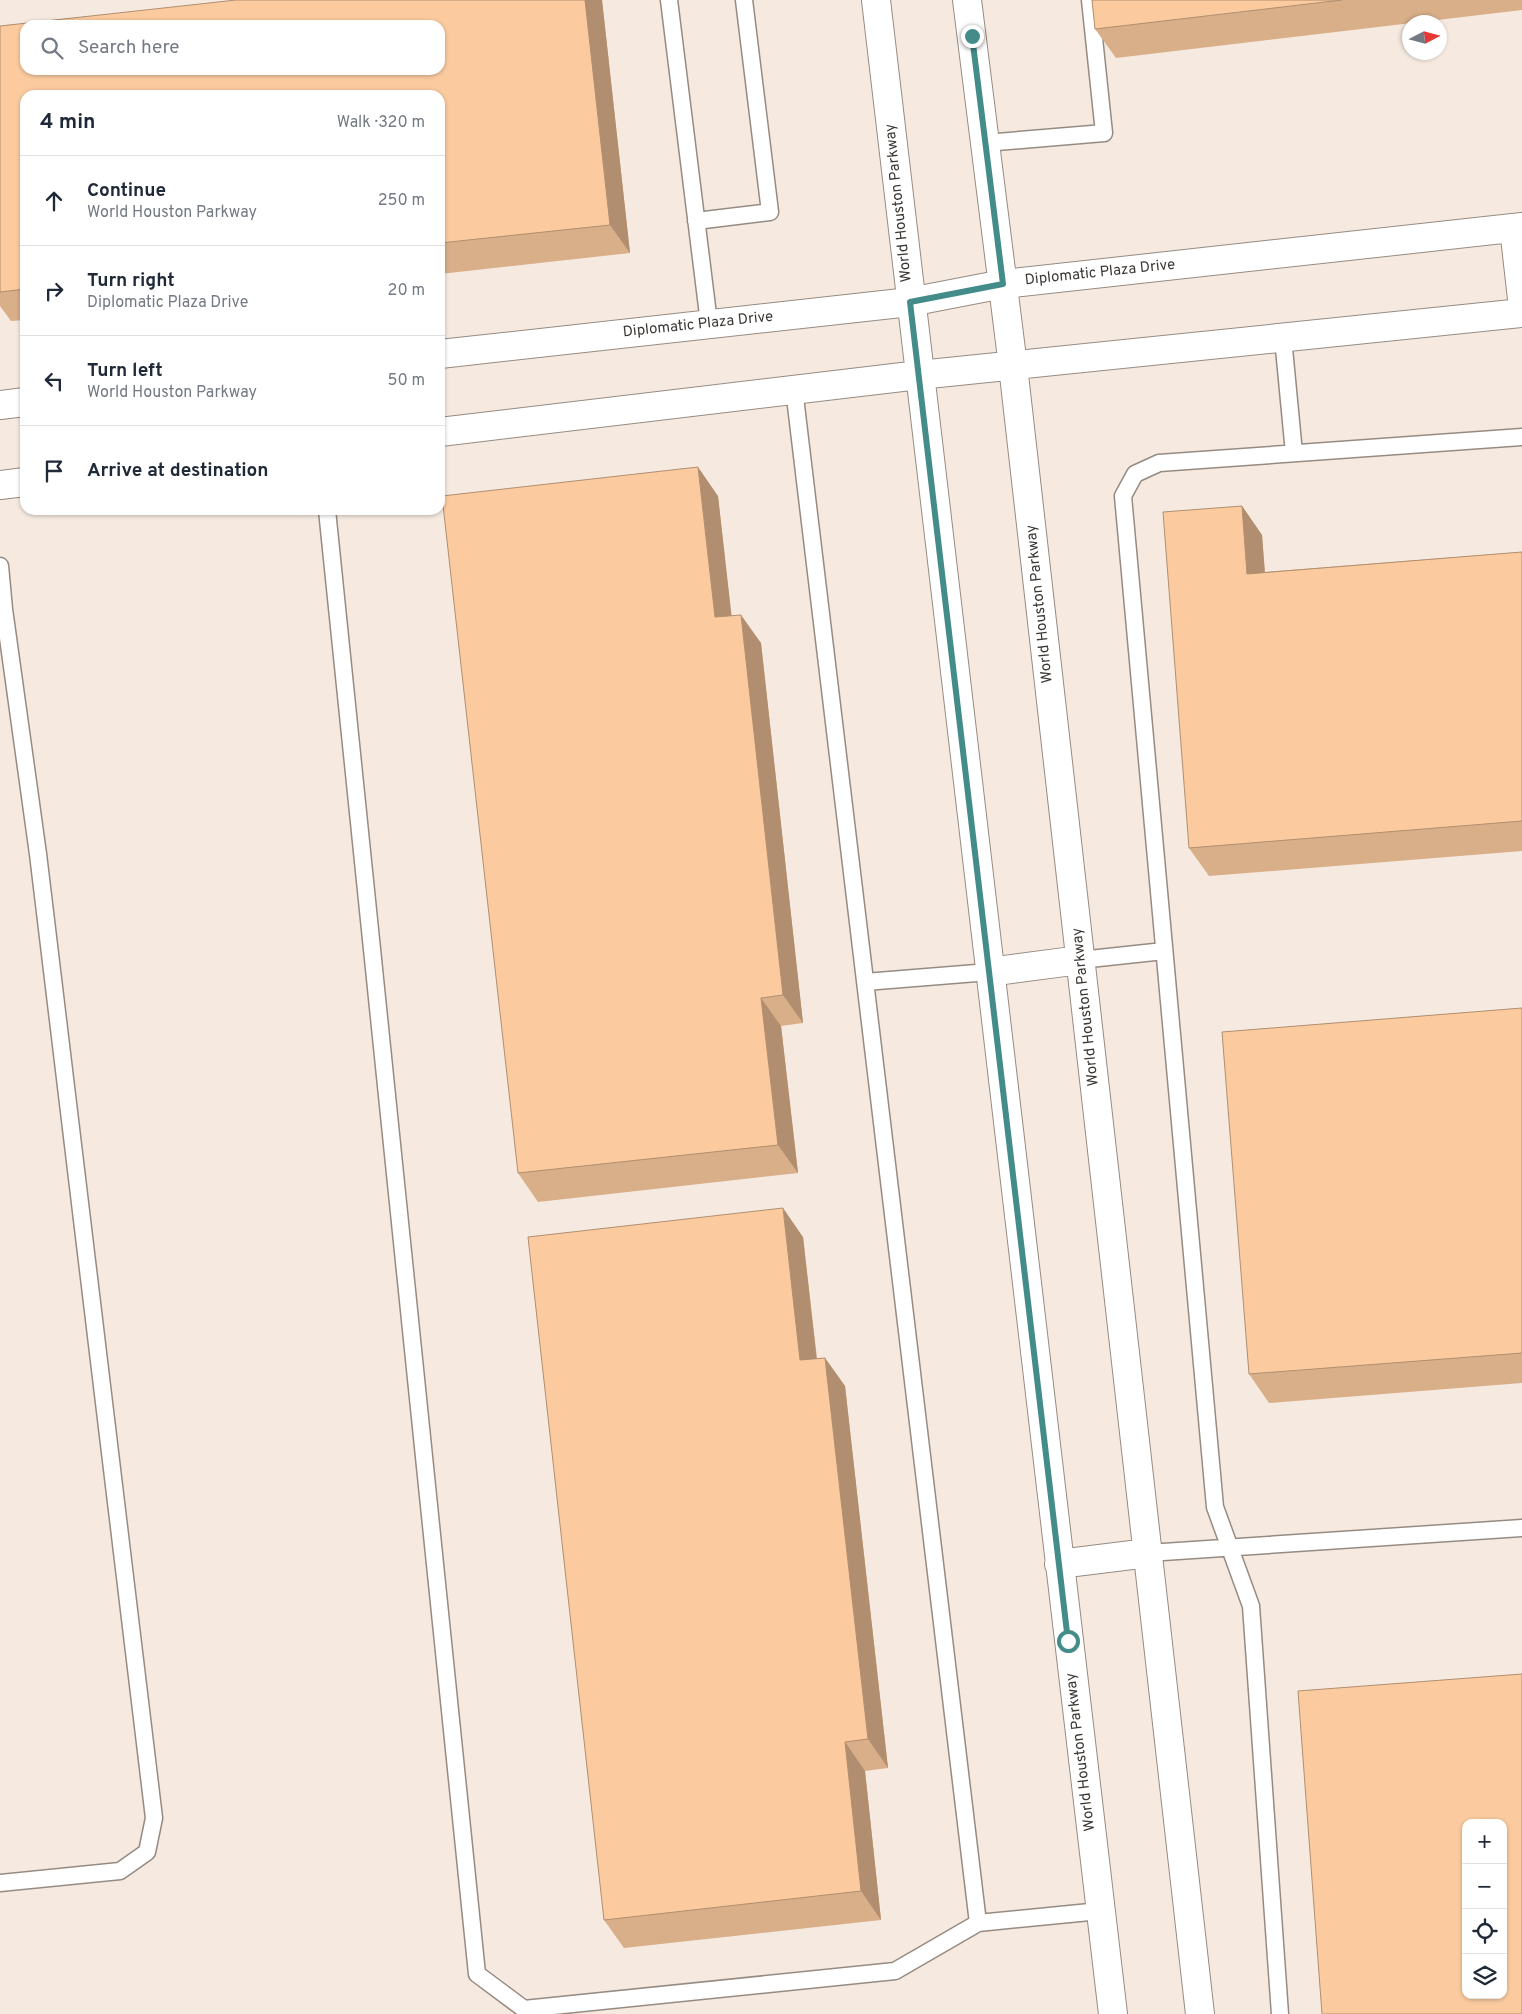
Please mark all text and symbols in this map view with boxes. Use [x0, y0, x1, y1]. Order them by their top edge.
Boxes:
north arrow [1402, 15, 1447, 60]
search box [20, 20, 445, 75]
route end [961, 25, 984, 48]
icon: search [38, 34, 66, 62]
text: Search here [78, 36, 180, 60]
text: 4 min [40, 109, 96, 136]
text: Walk · 320 m [337, 113, 425, 133]
street label: World Houston Parkway [881, 123, 917, 283]
text: Continue [87, 179, 166, 203]
icon: ahead [40, 187, 68, 215]
text: 250 m [378, 191, 425, 211]
text: World Houston Parkway [87, 203, 257, 223]
street label: Diplomatic Plaza Drive [1024, 256, 1176, 290]
text: Turn right [87, 269, 175, 293]
icon: right [40, 277, 68, 305]
text: 20 m [388, 281, 425, 301]
text: Diplomatic Plaza Drive [87, 293, 248, 313]
street label: Diplomatic Plaza Drive [622, 308, 774, 342]
text: Turn left [87, 359, 163, 383]
icon: left [40, 367, 68, 395]
text: 50 m [388, 371, 425, 391]
text: World Houston Parkway [87, 383, 257, 403]
icon: arrive [40, 457, 68, 485]
text: Arrive at destination [87, 459, 268, 483]
street label: World Houston Parkway [1022, 524, 1058, 684]
street label: World Houston Parkway [1068, 927, 1104, 1087]
route start [1057, 1630, 1080, 1653]
street label: World Houston Parkway [1062, 1672, 1100, 1832]
map controls [1462, 1819, 1507, 1999]
button: + [1462, 1819, 1507, 1864]
button: − [1462, 1864, 1507, 1909]
button: locate [1462, 1909, 1507, 1954]
button: layers [1462, 1954, 1507, 1999]

